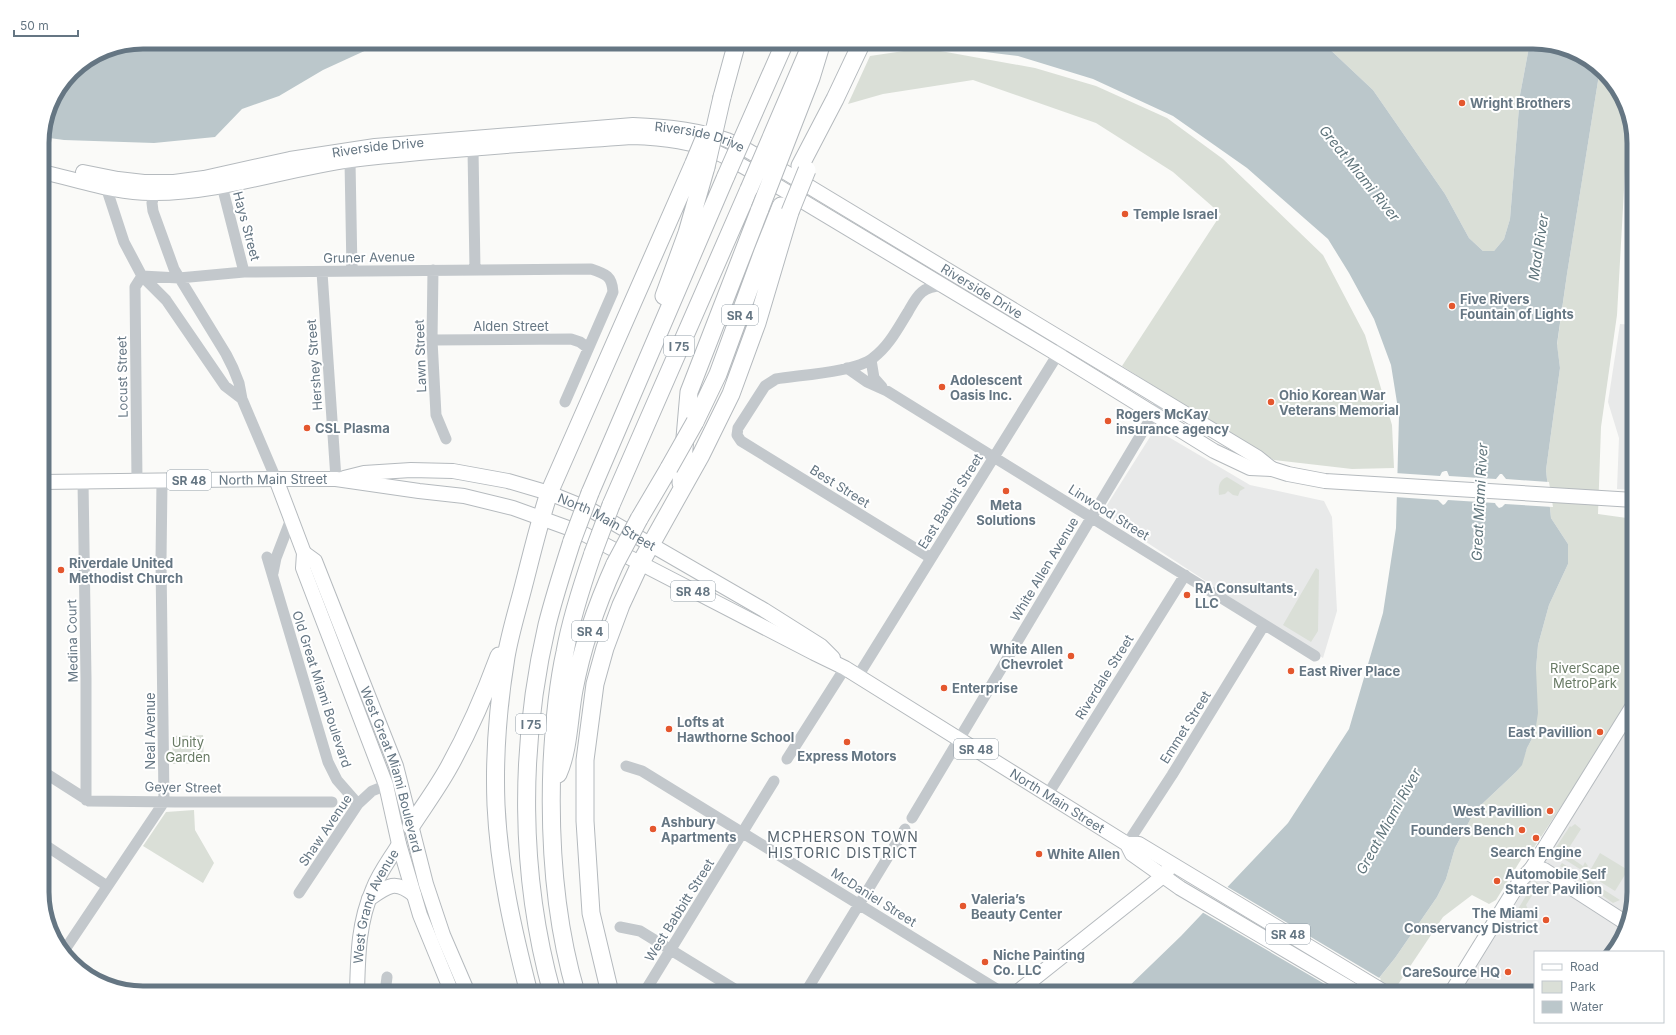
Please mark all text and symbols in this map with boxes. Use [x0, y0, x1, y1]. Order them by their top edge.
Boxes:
scale bar [14, 12, 78, 38]
text: 50 m [20, 18, 49, 33]
place label: Wright Brothers [1470, 95, 1571, 111]
marker: Wright Brothers [1457, 98, 1467, 108]
street label: Riverside Drive [654, 118, 748, 155]
water label: Great Miami River [1316, 122, 1404, 225]
street label: Riverside Drive [331, 134, 425, 160]
street label: Hays Street [230, 190, 264, 262]
place label: Temple Israel [1133, 206, 1218, 222]
marker: Temple Israel [1120, 209, 1130, 219]
water label: Mad River [1524, 212, 1552, 281]
street label: Gruner Avenue [323, 248, 415, 266]
street label: Riverside Drive [938, 260, 1026, 322]
place label: Five Rivers Fountain of Lights [1460, 291, 1574, 322]
marker: Five Rivers Fountain of Lights [1447, 301, 1457, 311]
road number: SR 4 [722, 305, 758, 325]
street label: Alden Street [473, 318, 549, 334]
street label: Hershey Street [303, 319, 325, 411]
street label: Lawn Street [411, 319, 429, 393]
street label: Locust Street [113, 336, 131, 418]
road number: I 75 [664, 336, 694, 356]
place label: Adolescent Oasis Inc. [950, 372, 1023, 403]
marker: Adolescent Oasis Inc. [937, 382, 947, 392]
place label: Ohio Korean War Veterans Memorial [1279, 387, 1399, 418]
marker: Ohio Korean War Veterans Memorial [1266, 397, 1276, 407]
place label: Rogers McKay insurance agency [1116, 406, 1229, 437]
marker: Rogers McKay insurance agency [1103, 416, 1113, 426]
place label: CSL Plasma [315, 420, 390, 436]
marker: CSL Plasma [302, 423, 312, 433]
water label: Great Miami River [1467, 442, 1491, 561]
street label: East Babbit Street [914, 450, 986, 552]
street label: Best Street [807, 461, 873, 511]
road number: SR 48 [167, 470, 211, 490]
street label: North Main Street [219, 471, 327, 488]
street label: Linwood Street [1066, 481, 1152, 543]
marker: Meta Solutions [1001, 486, 1011, 496]
street label: North Main Street [556, 489, 659, 554]
place label: Meta Solutions [976, 497, 1036, 528]
street label: White Allen Avenue [1007, 514, 1081, 624]
place label: Riverdale United Methodist Church [69, 555, 183, 586]
marker: Riverdale United Methodist Church [56, 565, 66, 575]
place label: RA Consultants, LLC [1195, 580, 1298, 611]
road number: SR 48 [671, 581, 715, 601]
marker: RA Consultants, LLC [1182, 590, 1192, 600]
street label: Medina Court [63, 599, 81, 683]
street label: Old Great Miami Boulevard [289, 609, 355, 769]
road number: SR 4 [572, 621, 608, 641]
street label: Riverdale Street [1071, 632, 1137, 722]
place label: White Allen Chevrolet [990, 641, 1063, 672]
marker: White Allen Chevrolet [1066, 651, 1076, 661]
park label: RiverScape MetroPark [1550, 660, 1620, 691]
place label: East River Place [1299, 663, 1400, 679]
marker: East River Place [1286, 666, 1296, 676]
place label: Enterprise [952, 680, 1018, 696]
marker: Enterprise [939, 683, 949, 693]
street label: West Great Miami Boulevard [357, 684, 426, 854]
street label: Emmet Street [1156, 688, 1214, 766]
street label: Neal Avenue [142, 692, 158, 770]
road number: I 75 [516, 714, 546, 734]
place label: Lofts at Hawthorne School [677, 714, 794, 745]
marker: Lofts at Hawthorne School [664, 724, 674, 734]
place label: East Pavillion [1508, 724, 1592, 740]
marker: East Pavillion [1595, 727, 1605, 737]
park label: Unity Garden [166, 734, 210, 765]
marker: Express Motors [842, 737, 852, 747]
road number: SR 48 [954, 739, 998, 759]
place label: Express Motors [797, 748, 897, 764]
street label: North Main Street [1007, 765, 1108, 836]
water label: Great Miami River [1352, 765, 1424, 877]
street label: Geyer Street [144, 778, 222, 796]
street label: Shaw Avenue [295, 791, 355, 869]
place label: West Pavillion [1453, 803, 1542, 819]
marker: West Pavillion [1545, 806, 1555, 816]
place label: Ashbury Apartments [661, 814, 737, 845]
place label: Founders Bench [1411, 822, 1514, 838]
marker: Ashbury Apartments [648, 824, 658, 834]
marker: Founders Bench [1517, 825, 1527, 835]
district label: MCPHERSON TOWN HISTORIC DISTRICT [767, 828, 919, 861]
marker: Search Engine [1531, 833, 1541, 843]
place label: Search Engine [1490, 844, 1582, 860]
street label: West Grand Avenue [350, 846, 402, 964]
place label: White Allen [1047, 846, 1120, 862]
marker: White Allen [1034, 849, 1044, 859]
street label: West Babbitt Street [641, 856, 717, 964]
street label: McDaniel Street [828, 864, 920, 930]
place label: Automobile Self Starter Pavilion [1505, 866, 1607, 897]
marker: Automobile Self Starter Pavilion [1492, 876, 1502, 886]
place label: Valeria’s Beauty Center [971, 891, 1063, 922]
marker: Valeria’s Beauty Center [958, 901, 968, 911]
place label: The Miami Conservancy District [1404, 905, 1538, 936]
marker: The Miami Conservancy District [1541, 915, 1551, 925]
road number: SR 48 [1266, 924, 1310, 944]
place label: Niche Painting Co. LLC [993, 947, 1085, 978]
legend [1534, 951, 1664, 1023]
marker: Niche Painting Co. LLC [980, 957, 990, 967]
text: Road [1570, 959, 1599, 974]
place label: CareSource HQ [1402, 964, 1500, 980]
marker: CareSource HQ [1503, 967, 1513, 977]
text: Park [1570, 979, 1596, 994]
text: Water [1570, 999, 1604, 1014]

